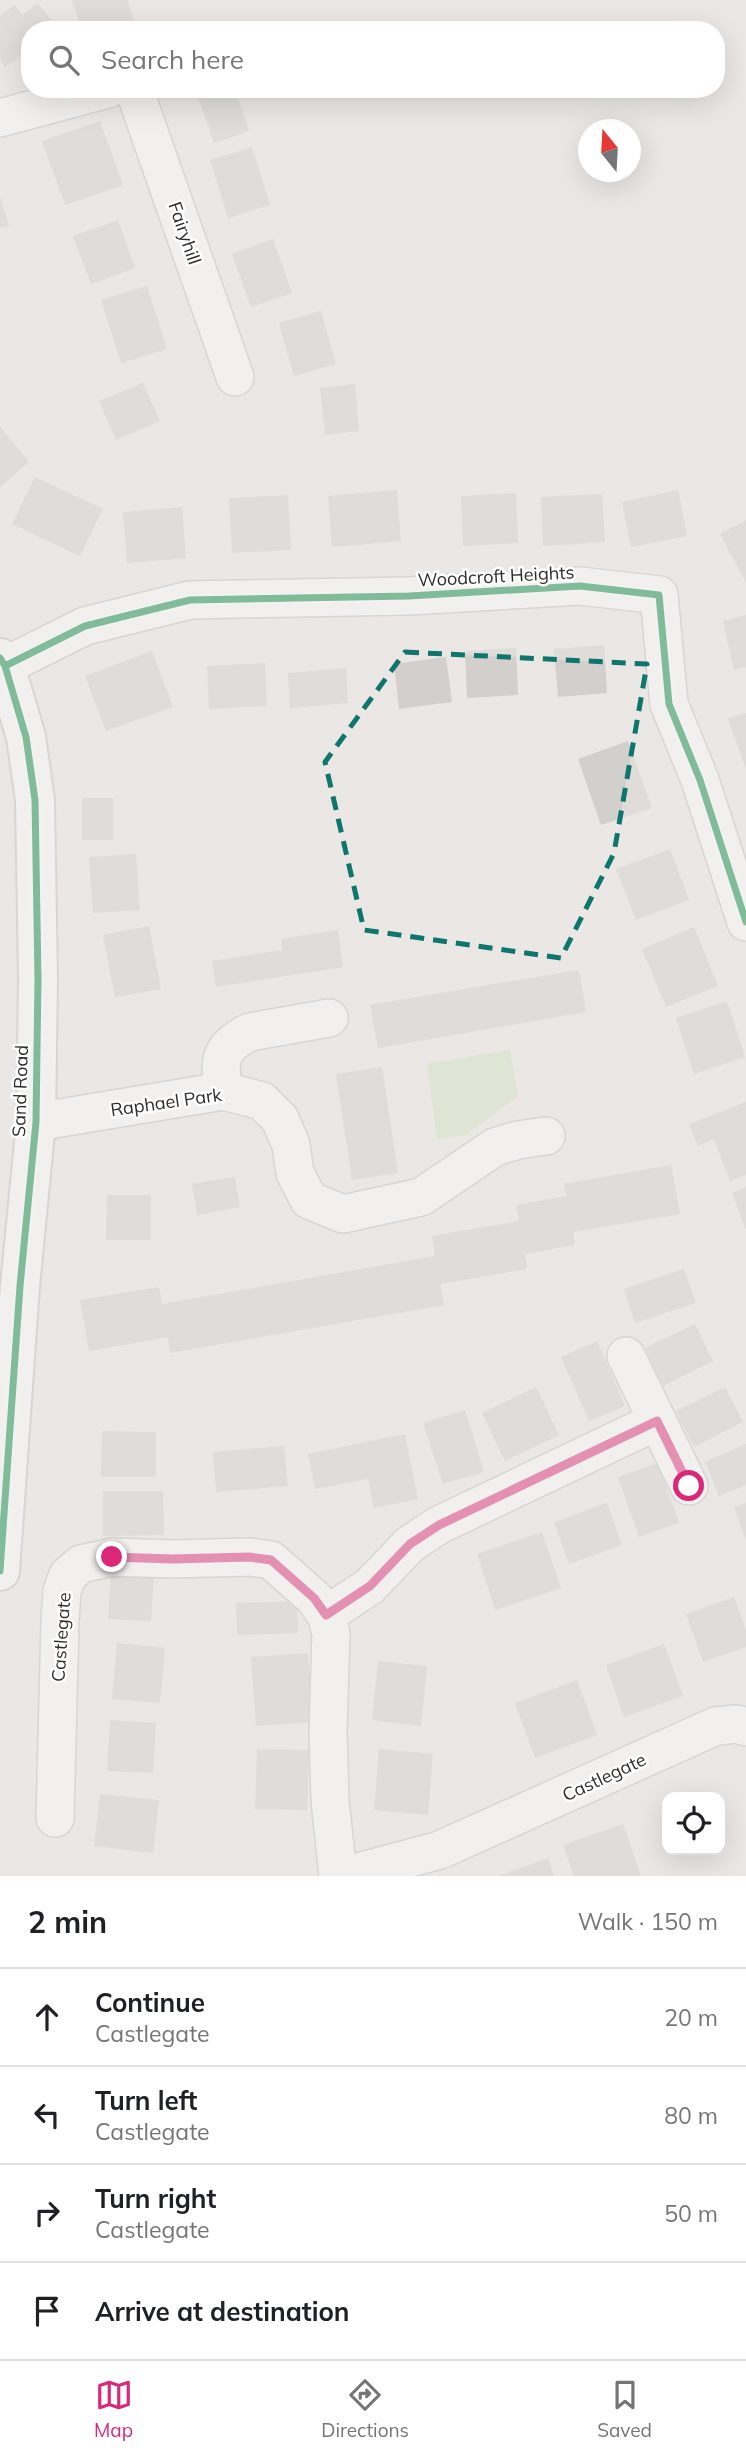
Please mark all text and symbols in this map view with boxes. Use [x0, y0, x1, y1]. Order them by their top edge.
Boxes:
search box [21, 21, 725, 98]
icon: search [45, 41, 83, 79]
text: Search here [101, 43, 244, 76]
north arrow [578, 119, 641, 182]
street label: Fairyhill [164, 199, 206, 267]
street label: Woodcroft Heights [417, 560, 575, 592]
street label: Sand Road [7, 1045, 33, 1137]
street label: Raphael Park [109, 1083, 224, 1121]
route start [673, 1470, 704, 1501]
route end [96, 1541, 127, 1572]
street label: Castlegate [46, 1591, 76, 1683]
street label: Castlegate [558, 1748, 650, 1806]
map controls [662, 1792, 725, 1855]
button: locate [662, 1792, 725, 1855]
text: 2 min [28, 1903, 107, 1941]
text: Walk · 150 m [578, 1907, 718, 1936]
text: Continue [95, 1986, 205, 2019]
icon: ahead [28, 1998, 66, 2036]
text: 20 m [664, 2003, 718, 2032]
text: Castlegate [95, 2019, 210, 2048]
text: Turn left [95, 2084, 197, 2117]
icon: left [28, 2096, 66, 2134]
text: 80 m [664, 2101, 718, 2130]
text: Castlegate [95, 2117, 210, 2146]
text: Turn right [95, 2182, 216, 2215]
icon: right [28, 2194, 66, 2232]
text: 50 m [664, 2199, 718, 2228]
text: Castlegate [95, 2215, 210, 2244]
icon: arrive [28, 2292, 66, 2330]
text: Arrive at destination [95, 2295, 350, 2328]
tab: Map [94, 2376, 133, 2442]
tab: Directions [321, 2376, 409, 2442]
tab: Saved [597, 2376, 652, 2442]

